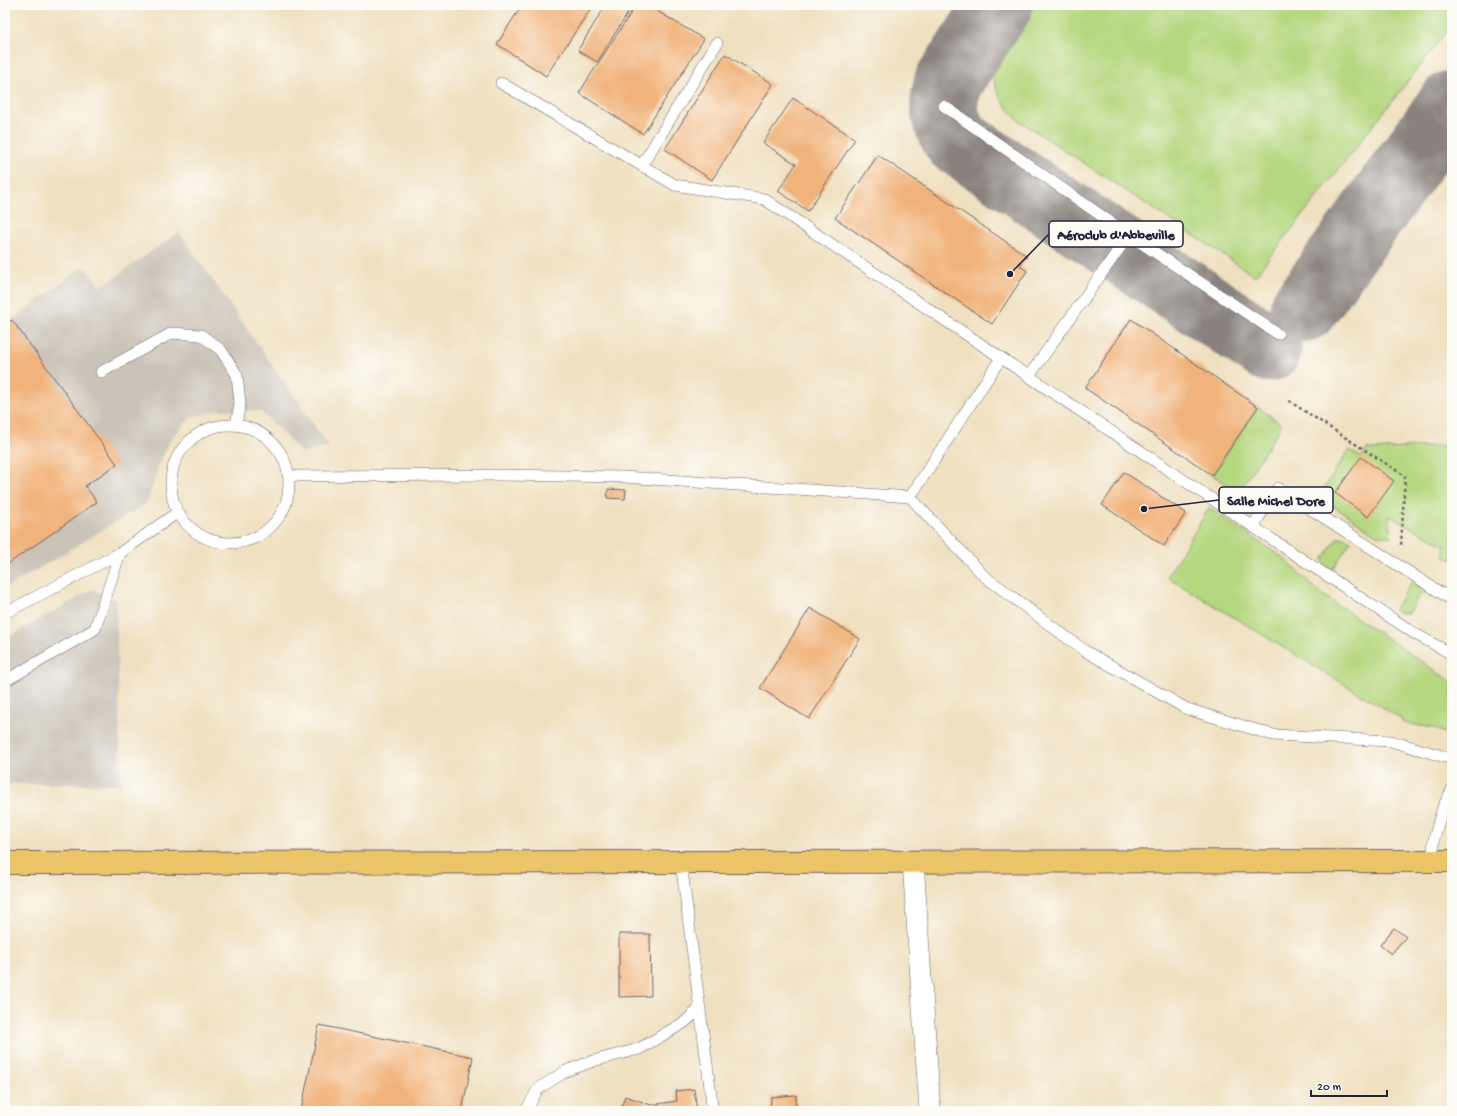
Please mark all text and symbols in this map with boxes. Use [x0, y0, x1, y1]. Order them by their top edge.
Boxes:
callout: Aéroclub d'Abbeville [1049, 221, 1183, 247]
text: Aéroclub d'Abbeville [1056, 228, 1175, 245]
callout: Salle Michel Dore [1219, 487, 1333, 513]
text: Salle Michel Dore [1227, 494, 1326, 511]
scale bar [1311, 1072, 1387, 1098]
text: 20 m [1317, 1081, 1342, 1095]

